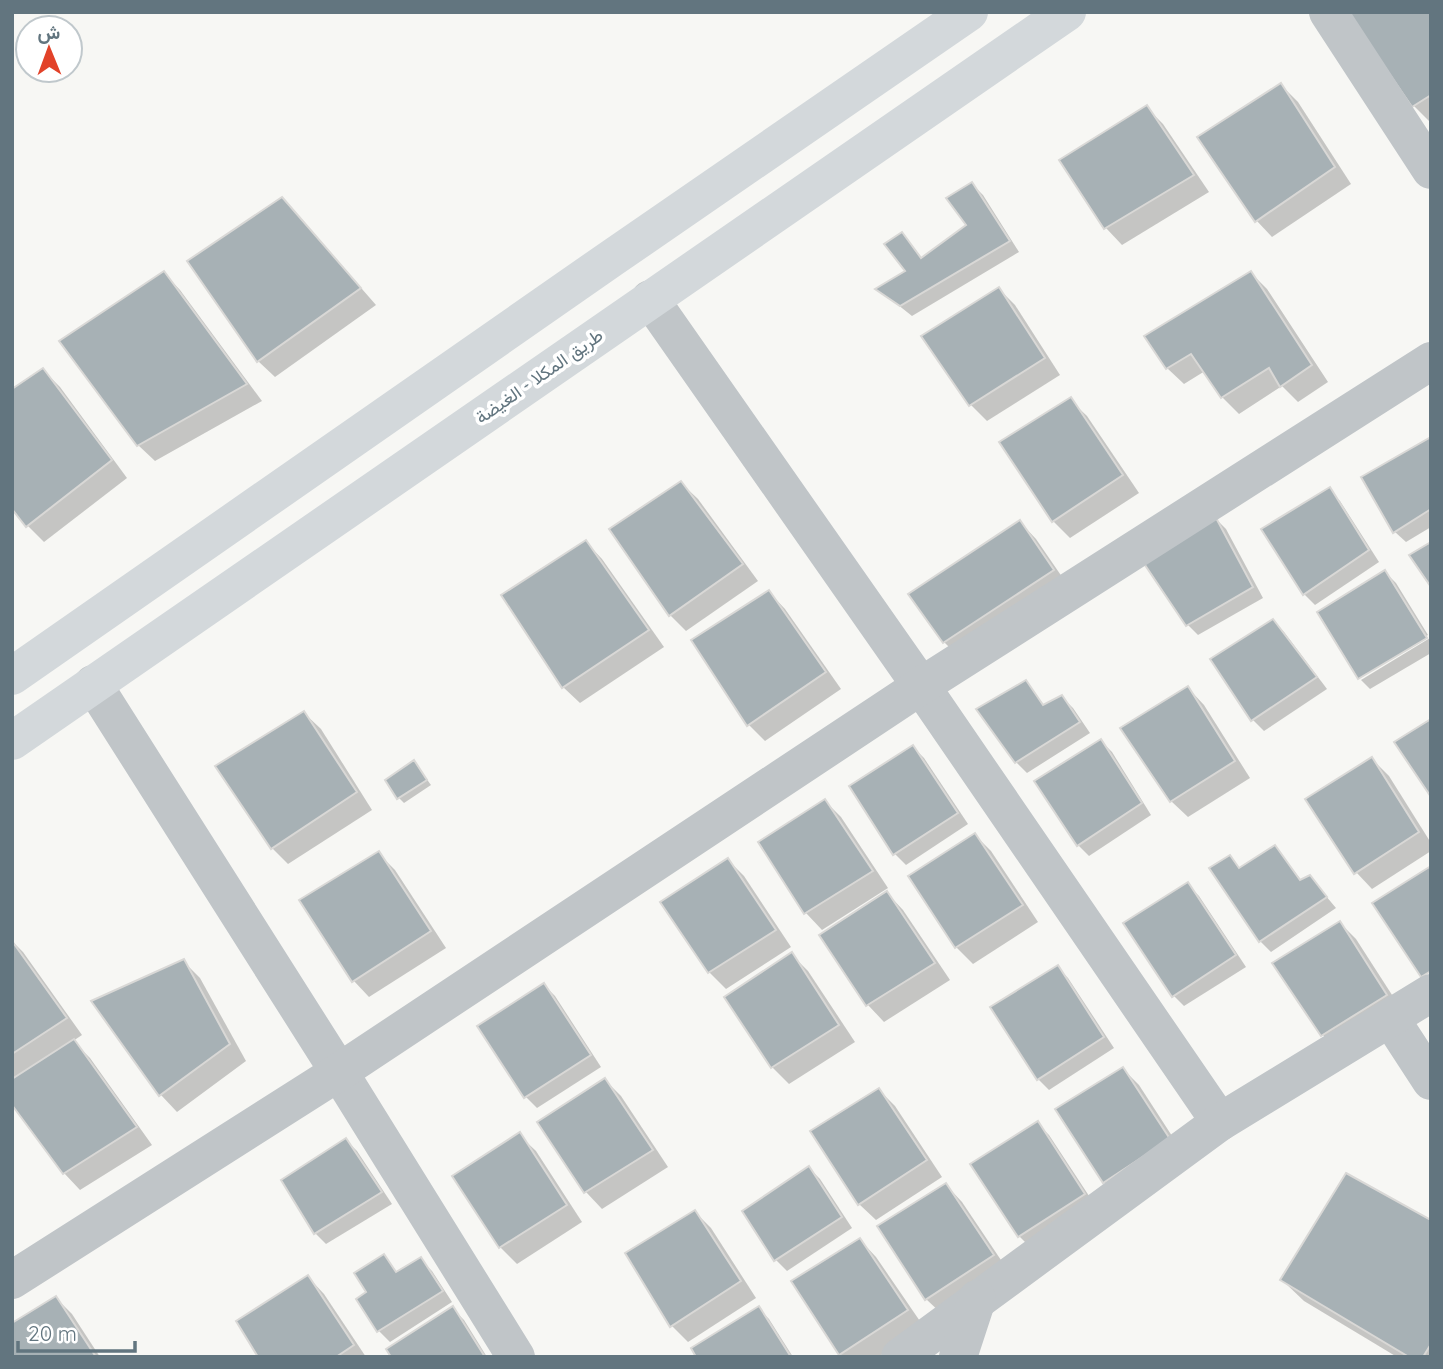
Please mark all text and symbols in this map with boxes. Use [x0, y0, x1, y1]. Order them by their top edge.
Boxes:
north arrow [14, 14, 84, 84]
text: ش [37, 20, 60, 44]
street label: طريق المكلا - الغيضة [471, 323, 607, 429]
scale bar [18, 1310, 135, 1354]
text: 20 m [28, 1320, 77, 1346]

